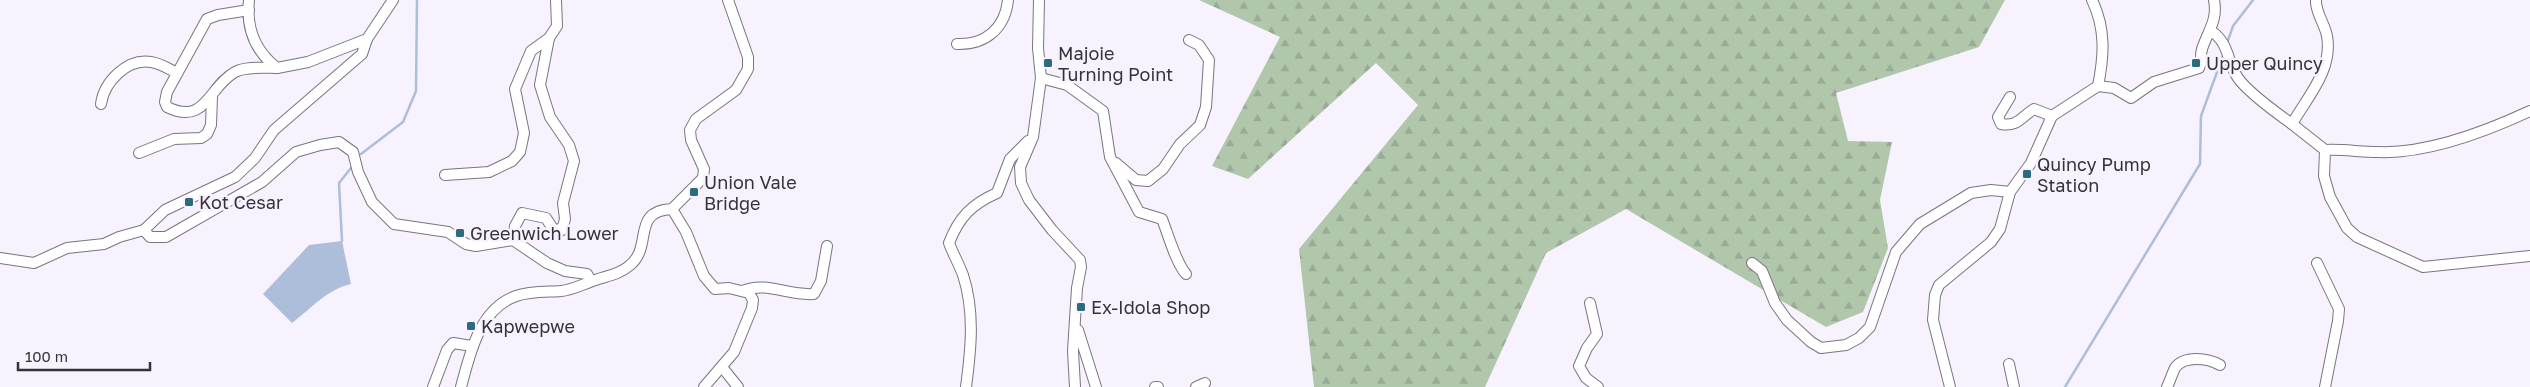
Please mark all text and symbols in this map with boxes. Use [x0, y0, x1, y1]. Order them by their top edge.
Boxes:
place label: Majoie Turning Point [1058, 42, 1173, 85]
place label: Upper Quincy [2206, 52, 2323, 74]
marker: Majoie Turning Point [1042, 57, 1054, 69]
marker: Upper Quincy [2190, 57, 2202, 69]
place label: Quincy Pump Station [2037, 153, 2151, 196]
marker: Quincy Pump Station [2021, 168, 2033, 180]
place label: Union Vale Bridge [704, 171, 797, 214]
marker: Union Vale Bridge [688, 186, 700, 198]
place label: Kot Cesar [199, 191, 283, 213]
marker: Kot Cesar [183, 196, 195, 208]
place label: Greenwich Lower [470, 222, 619, 244]
marker: Greenwich Lower [454, 227, 466, 239]
place label: Ex-Idola Shop [1091, 296, 1210, 318]
marker: Ex-Idola Shop [1075, 301, 1087, 313]
place label: Kapwepwe [481, 315, 575, 337]
marker: Kapwepwe [465, 320, 477, 332]
scale bar [18, 340, 150, 372]
text: 100 m [25, 347, 68, 365]

